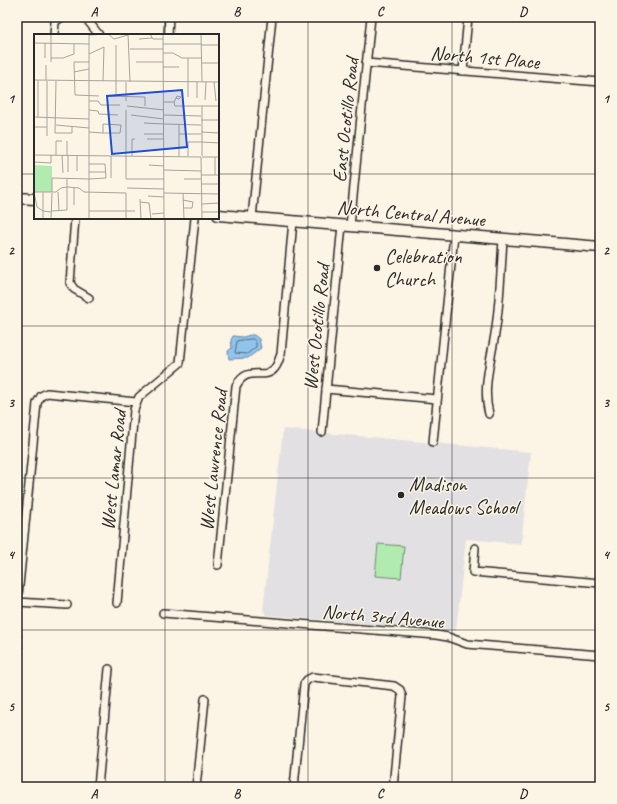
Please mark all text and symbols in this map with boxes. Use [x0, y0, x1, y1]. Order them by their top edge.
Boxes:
text: A [91, 4, 99, 20]
text: B [234, 4, 242, 20]
text: C [377, 4, 385, 20]
text: D [519, 4, 528, 20]
inset map [34, 34, 219, 219]
street label: North 1st Place [430, 40, 542, 75]
street label: East Ocotillo Road [327, 54, 365, 183]
text: 1 [8, 91, 16, 107]
text: 1 [603, 91, 611, 107]
street label: North Central Avenue [336, 195, 487, 233]
text: 2 [8, 243, 15, 259]
text: 2 [603, 243, 610, 259]
place label: Celebration Church [385, 244, 463, 292]
street label: West Ocotillo Road [297, 260, 336, 391]
marker: Celebration Church [372, 263, 382, 273]
street label: West Lawrence Road [194, 385, 234, 532]
text: 3 [8, 395, 15, 411]
text: 3 [603, 395, 610, 411]
street label: West Lamar Road [95, 406, 133, 531]
place label: Madison Meadows School [409, 472, 521, 520]
marker: Madison Meadows School [396, 490, 406, 500]
text: 4 [8, 547, 16, 563]
text: 4 [603, 547, 611, 563]
street label: North 3rd Avenue [321, 599, 446, 634]
text: 5 [8, 699, 15, 715]
text: 5 [603, 699, 610, 715]
text: A [91, 786, 99, 802]
text: B [234, 786, 242, 802]
text: C [377, 786, 385, 802]
text: D [519, 786, 528, 802]

